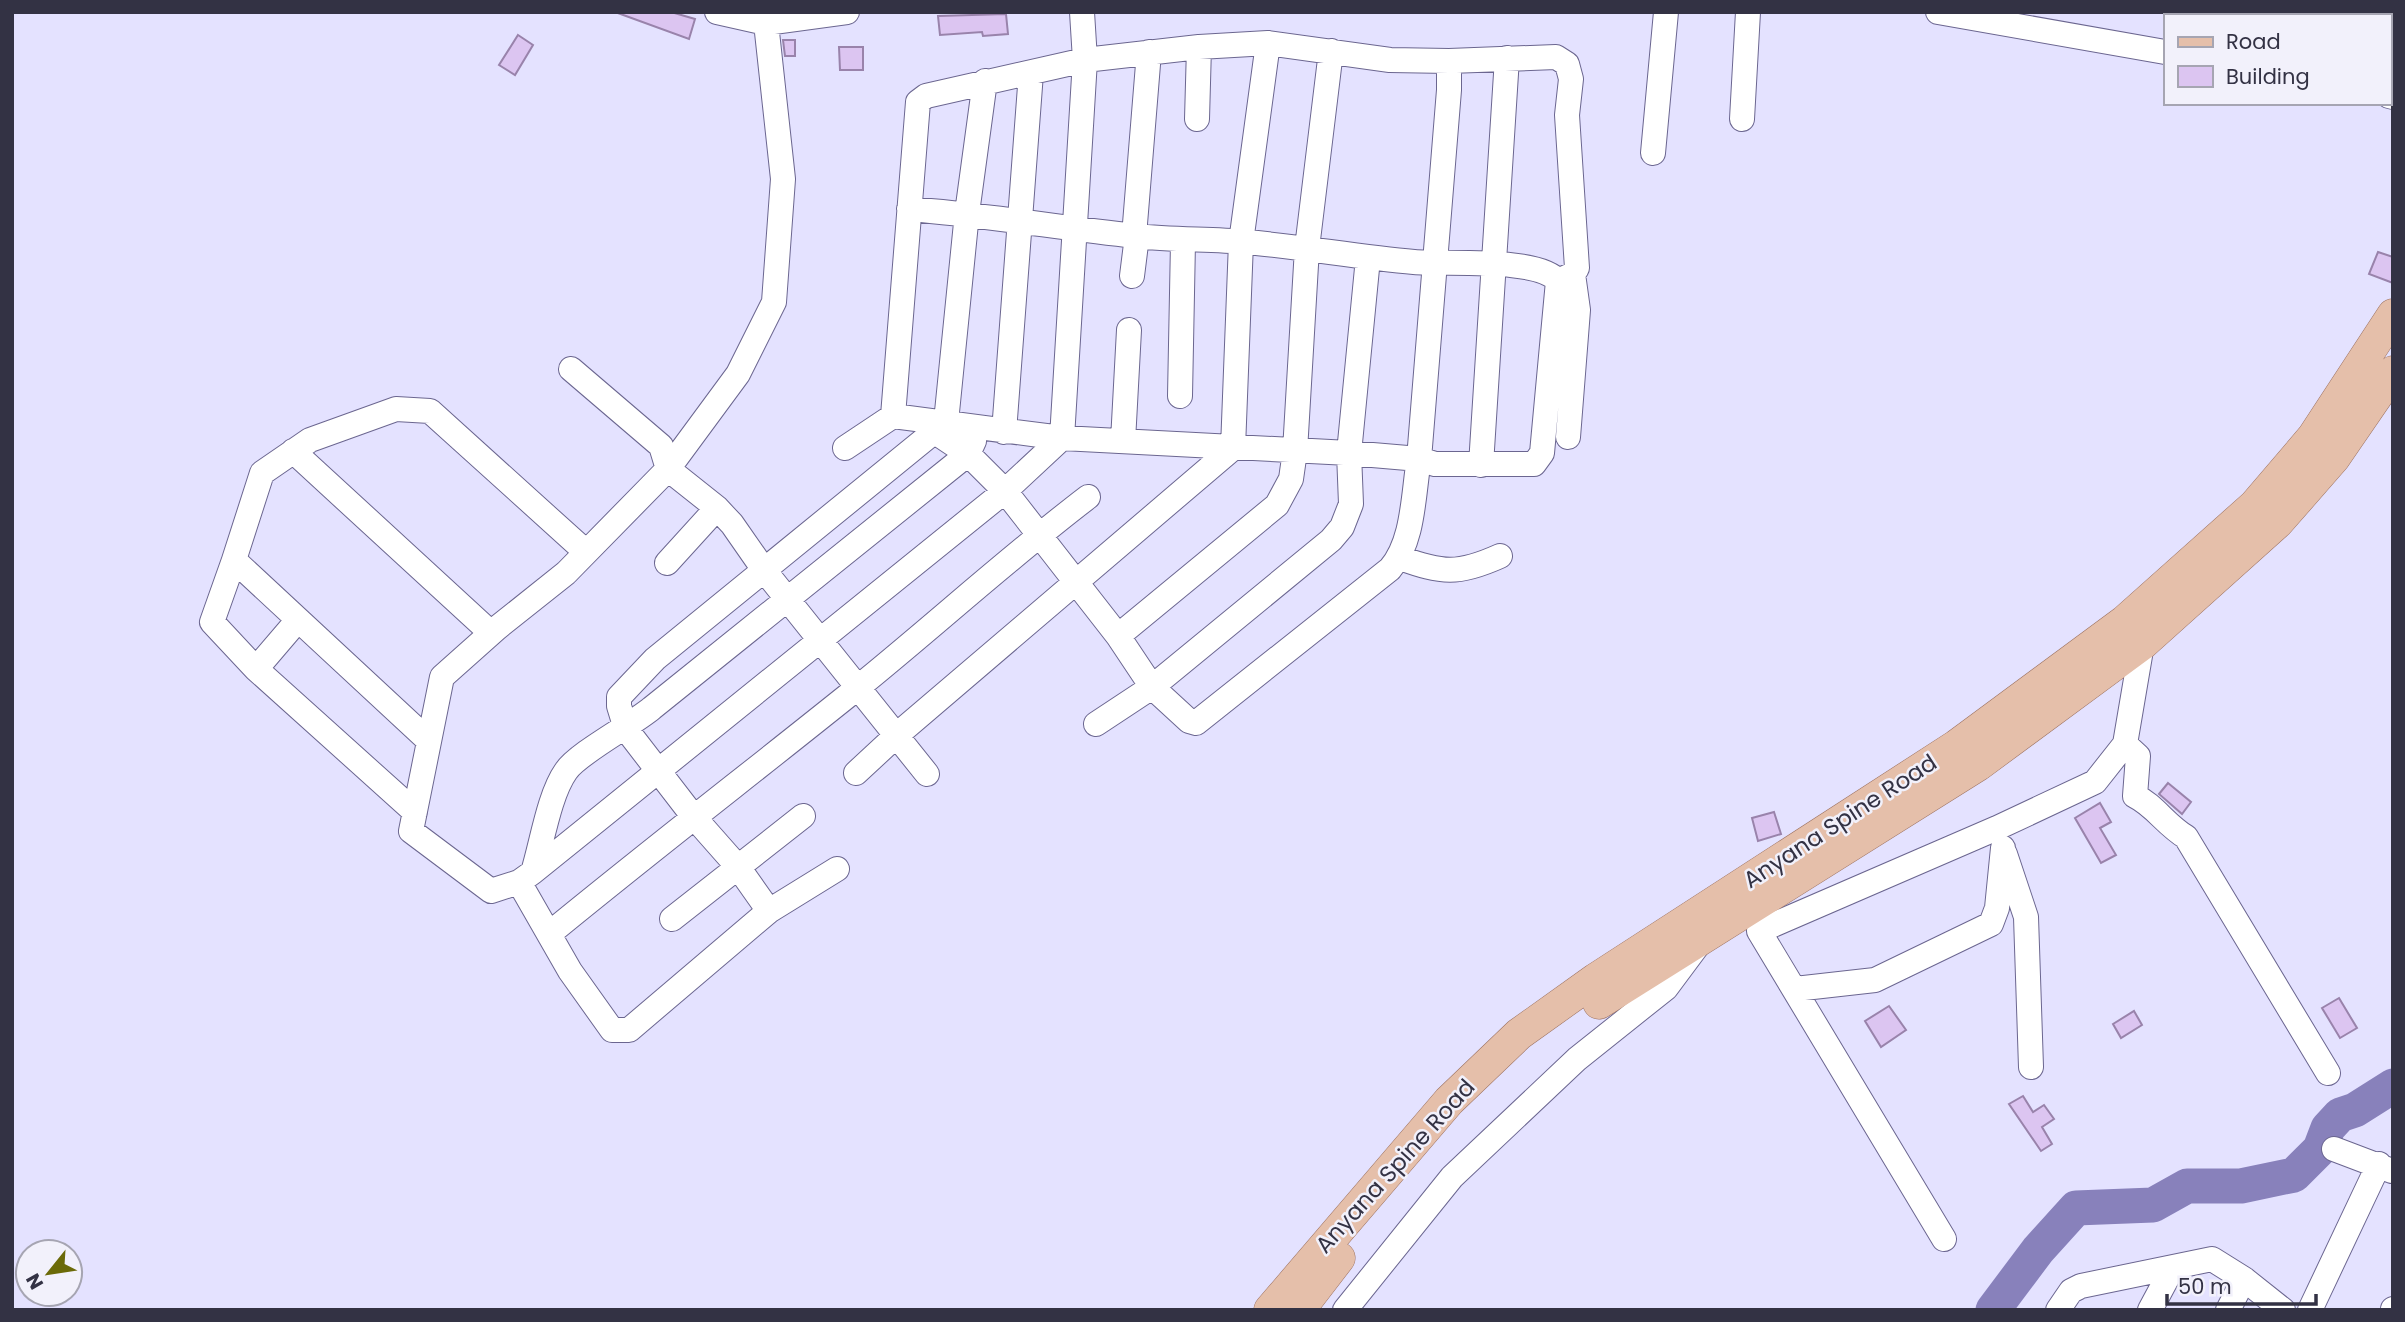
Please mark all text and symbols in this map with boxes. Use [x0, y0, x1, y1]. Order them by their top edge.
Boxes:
legend [2164, 14, 2391, 105]
text: Road [2226, 27, 2281, 56]
text: Building [2226, 62, 2310, 91]
street label: Anyana Spine Road [1737, 746, 1943, 896]
street label: Anyana Spine Road [1308, 1072, 1482, 1260]
north arrow [14, 1238, 84, 1308]
scale bar [2167, 1262, 2316, 1306]
text: N [19, 1268, 50, 1294]
text: 50 m [2178, 1272, 2232, 1301]

